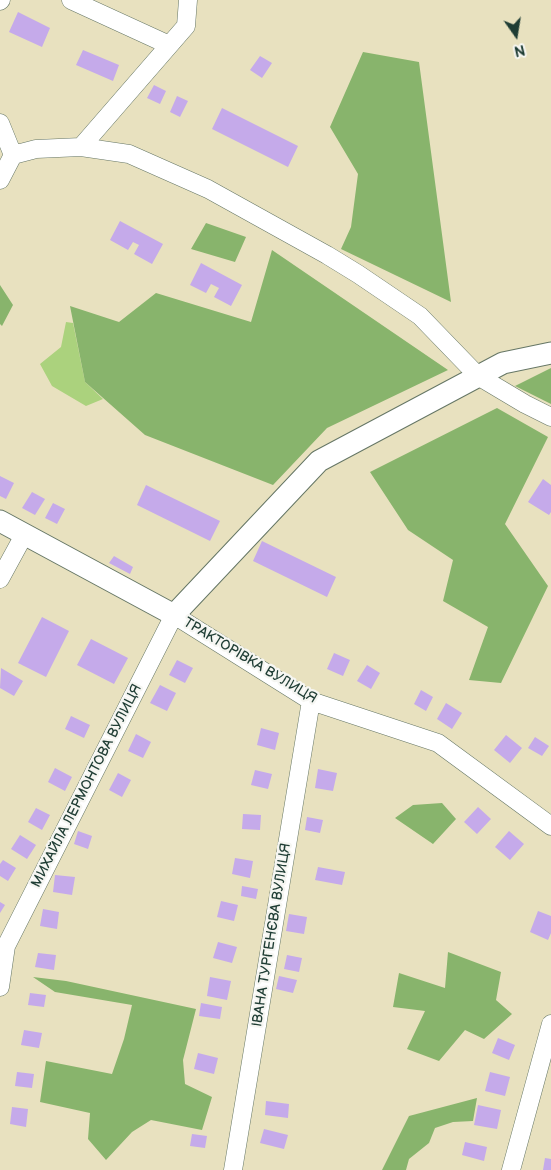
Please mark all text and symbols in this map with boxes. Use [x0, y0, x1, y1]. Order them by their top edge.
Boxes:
north arrow [491, 10, 541, 60]
text: N [512, 41, 527, 60]
street label: ТРАКТОРІВКА ВУЛИЦЯ [180, 614, 320, 708]
street label: МИХАЙЛА ЛЕРМОНТОВА ВУЛИЦЯ [28, 682, 146, 890]
street label: ІВАНА ТУРГЕНЄВА ВУЛИЦЯ [249, 842, 295, 1028]

